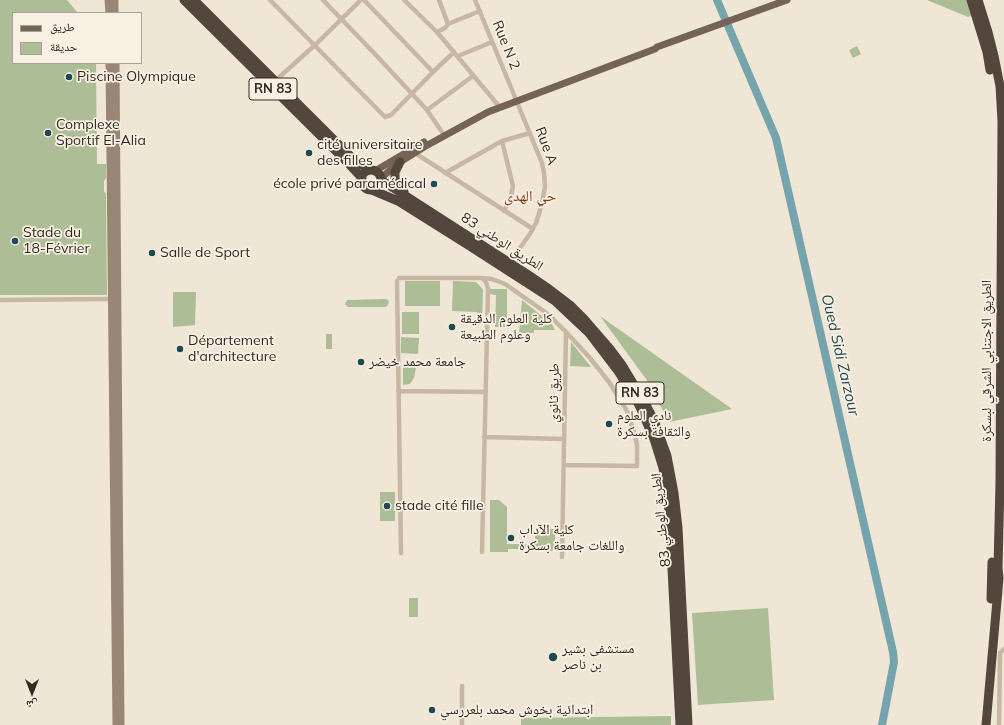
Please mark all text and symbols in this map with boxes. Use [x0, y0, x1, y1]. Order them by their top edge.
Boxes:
legend [12, 12, 142, 64]
street label: Rue N 2 [489, 18, 523, 72]
text: طريق [50, 19, 75, 34]
text: حديقة [50, 39, 78, 54]
place label: Piscine Olympique [77, 69, 196, 85]
marker: Piscine Olympique [64, 72, 74, 82]
road number: RN 83 [249, 78, 297, 100]
place label: Complexe Sportif El-Alia [56, 117, 146, 150]
street label: Rue A [531, 125, 561, 167]
marker: Complexe Sportif El-Alia [43, 128, 53, 138]
place label: cité universitaire des filles [317, 137, 422, 170]
marker: cité universitaire des filles [304, 148, 314, 158]
place label: école privé paramédical [273, 176, 426, 192]
marker: école privé paramédical [429, 179, 439, 189]
district label: حي الهدى [504, 187, 556, 205]
street label: الطريق الوطني 83 [458, 209, 546, 275]
place label: Stade du 18-Février [23, 225, 89, 258]
marker: Stade du 18-Février [10, 236, 20, 246]
place label: Salle de Sport [160, 245, 250, 261]
marker: Salle de Sport [147, 248, 157, 258]
street label: الطريق الاجتنابي الشرقي لبسكرة [979, 280, 995, 442]
water label: Oued Sidi Zarzour [817, 292, 863, 418]
place label: كلية العلوم الدقيقة وعلوم الطبيعة [460, 311, 552, 344]
marker: كلية العلوم الدقيقة وعلوم الطبيعة [447, 322, 457, 332]
place label: Département d'architecture [188, 333, 276, 366]
marker: Département d'architecture [175, 344, 185, 354]
place label: جامعة محمد خيضر [369, 354, 466, 370]
marker: جامعة محمد خيضر [356, 357, 366, 367]
street label: طريق ثانوي [545, 363, 563, 423]
road number: RN 83 [616, 382, 664, 404]
place label: نادي العلوم والثقافة بسكرة [617, 408, 691, 440]
marker: نادي العلوم والثقافة بسكرة [604, 419, 614, 429]
street label: الطريق الوطني 83 [648, 472, 674, 568]
place label: stade cité fille [395, 498, 484, 514]
marker: stade cité fille [382, 501, 392, 511]
place label: كلية الآداب واللغات جامعة بسكرة [519, 522, 625, 554]
marker: كلية الآداب واللغات جامعة بسكرة [506, 533, 516, 543]
place label: مستشفى بشير بن ناصر [562, 641, 635, 674]
marker: مستشفى بشير بن ناصر [547, 651, 559, 663]
north arrow [12, 673, 52, 713]
text: ش [26, 698, 38, 712]
place label: ابتدائية بخوش محمد بلعررسي [440, 702, 593, 718]
marker: ابتدائية بخوش محمد بلعررسي [427, 705, 437, 715]

